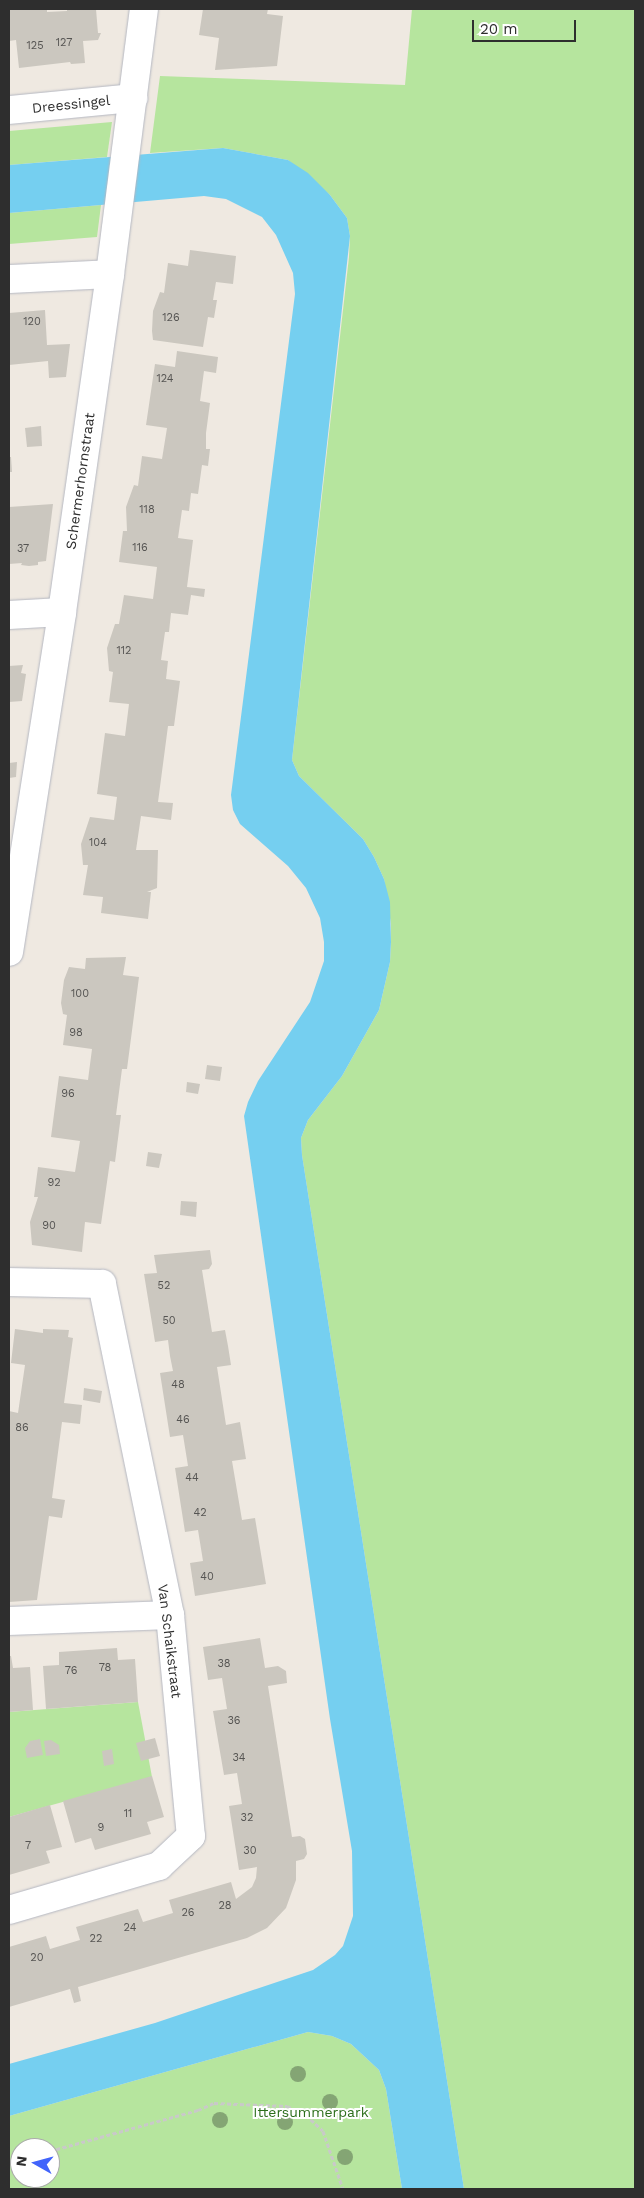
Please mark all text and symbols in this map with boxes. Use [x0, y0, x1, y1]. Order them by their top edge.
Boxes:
scale bar [474, 10, 578, 42]
text: 20 m [480, 20, 518, 38]
house number: 127 [56, 36, 72, 50]
house number: 125 [26, 39, 44, 53]
street label: Dreessingel [31, 92, 111, 116]
house number: 126 [162, 311, 180, 325]
house number: 120 [23, 315, 41, 329]
house number: 124 [156, 372, 174, 386]
street label: Schermerhornstraat [62, 411, 98, 551]
house number: 118 [139, 503, 155, 517]
house number: 116 [132, 541, 148, 555]
house number: 37 [17, 542, 29, 556]
house number: 112 [117, 644, 131, 658]
house number: 104 [89, 836, 107, 850]
house number: 100 [71, 987, 89, 1001]
house number: 98 [69, 1026, 83, 1040]
house number: 96 [61, 1087, 75, 1101]
house number: 92 [47, 1176, 61, 1190]
house number: 90 [42, 1219, 56, 1233]
house number: 52 [158, 1279, 170, 1293]
house number: 50 [162, 1314, 176, 1328]
house number: 48 [171, 1378, 185, 1392]
house number: 46 [176, 1413, 190, 1427]
house number: 86 [15, 1421, 29, 1435]
house number: 44 [185, 1471, 199, 1485]
house number: 42 [193, 1506, 207, 1520]
house number: 40 [200, 1570, 214, 1584]
street label: Van Schaikstraat [155, 1583, 185, 1699]
house number: 38 [217, 1657, 231, 1671]
house number: 78 [99, 1661, 111, 1675]
house number: 76 [65, 1664, 77, 1678]
house number: 36 [227, 1714, 241, 1728]
house number: 34 [232, 1751, 246, 1765]
house number: 11 [124, 1807, 132, 1821]
house number: 32 [241, 1811, 253, 1825]
house number: 9 [98, 1821, 104, 1835]
house number: 7 [25, 1839, 31, 1853]
house number: 30 [243, 1844, 257, 1858]
house number: 28 [218, 1899, 232, 1913]
house number: 26 [181, 1906, 195, 1920]
house number: 24 [124, 1921, 136, 1935]
house number: 22 [90, 1932, 102, 1946]
house number: 20 [30, 1951, 44, 1965]
park label: Ittersummerpark [253, 2104, 369, 2120]
north arrow [10, 2138, 60, 2188]
text: N [13, 2155, 30, 2167]

